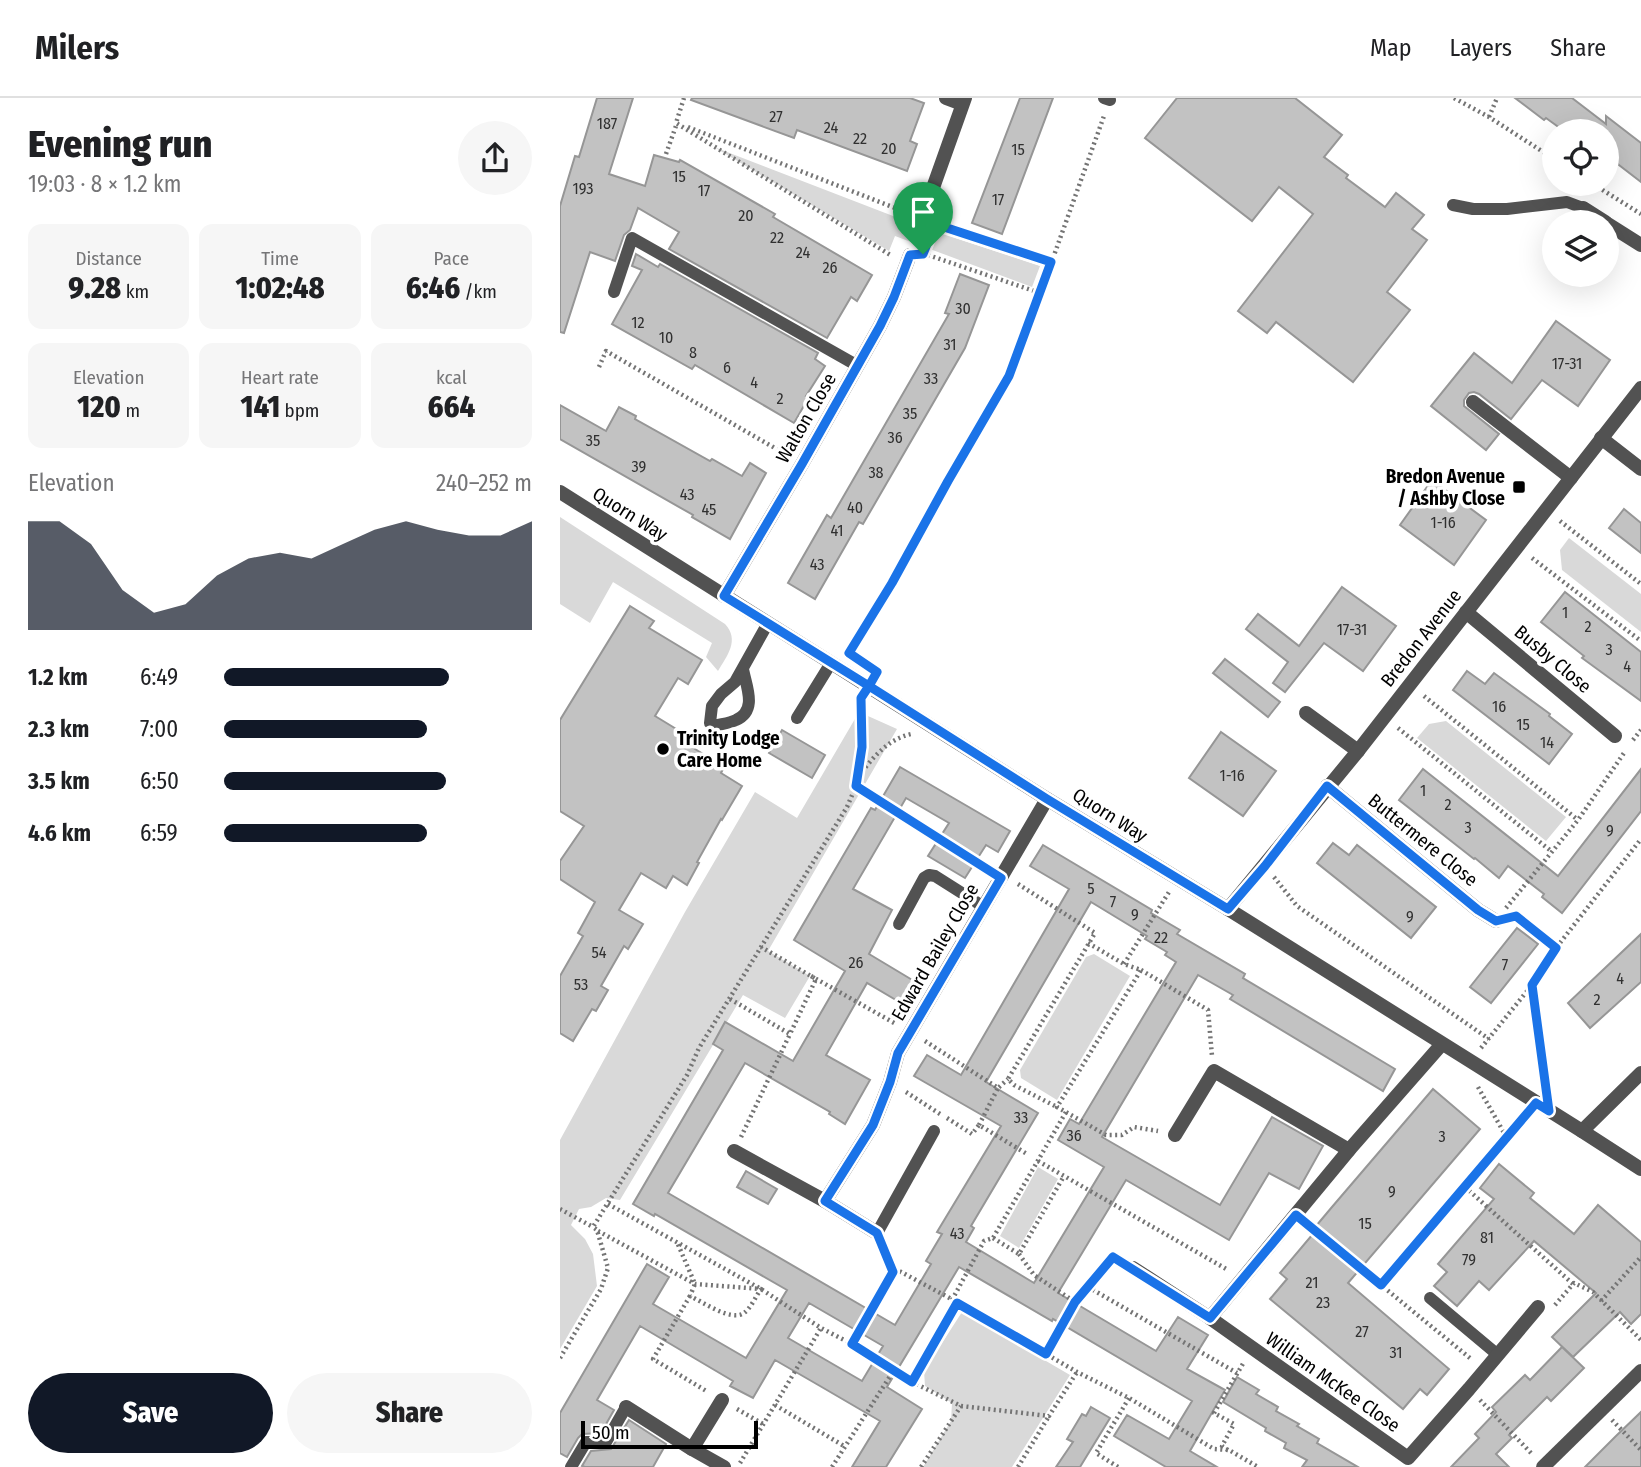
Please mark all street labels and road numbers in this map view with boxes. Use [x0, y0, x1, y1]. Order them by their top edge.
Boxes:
street label: Walton Close [771, 369, 841, 467]
street label: Quorn Way [588, 482, 672, 546]
street label: Bredon Avenue [1376, 585, 1466, 691]
street label: Busby Close [1510, 620, 1596, 698]
street label: Quorn Way [1068, 783, 1152, 847]
street label: Buttermere Close [1364, 789, 1482, 891]
street label: Edward Bailey Close [886, 879, 984, 1025]
street label: William McKee Close [1261, 1327, 1405, 1437]

